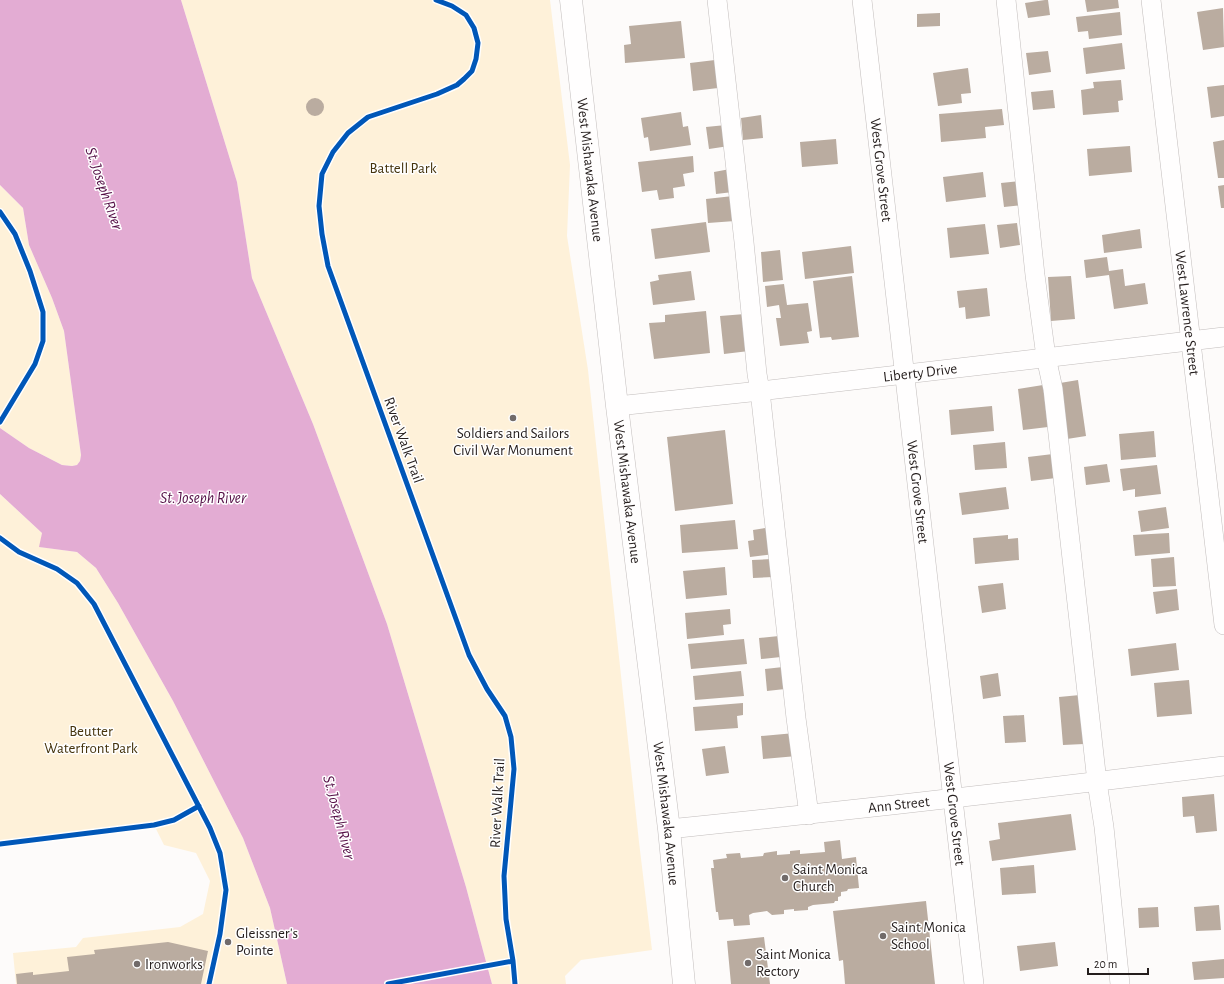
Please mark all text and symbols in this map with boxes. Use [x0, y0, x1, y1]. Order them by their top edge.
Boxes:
street label: West Mishawaka Avenue [574, 97, 605, 243]
street label: West Grove Street [868, 117, 894, 223]
water label: St. Joseph River [82, 145, 126, 233]
park label: Battell Park [369, 161, 437, 176]
street label: West Lawrence Street [1172, 250, 1202, 376]
street label: Liberty Drive [882, 361, 958, 385]
street label: River Walk Trail [381, 395, 426, 485]
marker: Soldiers and Sailors Civil War Monument [508, 413, 518, 423]
street label: West Mishawaka Avenue [611, 419, 643, 565]
place label: Soldiers and Sailors Civil War Monument [453, 426, 573, 458]
street label: West Grove Street [904, 439, 931, 545]
water label: St. Joseph River [160, 490, 247, 507]
park label: Beutter Waterfront Park [44, 724, 138, 756]
street label: West Mishawaka Avenue [650, 741, 681, 886]
street label: River Walk Trail [488, 758, 507, 848]
street label: West Grove Street [941, 761, 967, 867]
water label: St. Joseph River [319, 774, 358, 862]
street label: Ann Street [867, 794, 930, 816]
place label: Saint Monica Church [793, 862, 868, 894]
marker: Saint Monica Church [780, 873, 790, 883]
place label: Saint Monica School [891, 920, 966, 952]
place label: Gleissner's Pointe [236, 926, 298, 958]
marker: Saint Monica School [878, 931, 888, 941]
marker: Gleissner's Pointe [223, 937, 233, 947]
place label: Saint Monica Rectory [756, 947, 831, 979]
scale bar [1088, 950, 1148, 976]
place label: Ironworks [145, 957, 203, 972]
marker: Saint Monica Rectory [743, 958, 753, 968]
text: 20 m [1094, 958, 1117, 970]
marker: Ironworks [132, 959, 142, 969]

